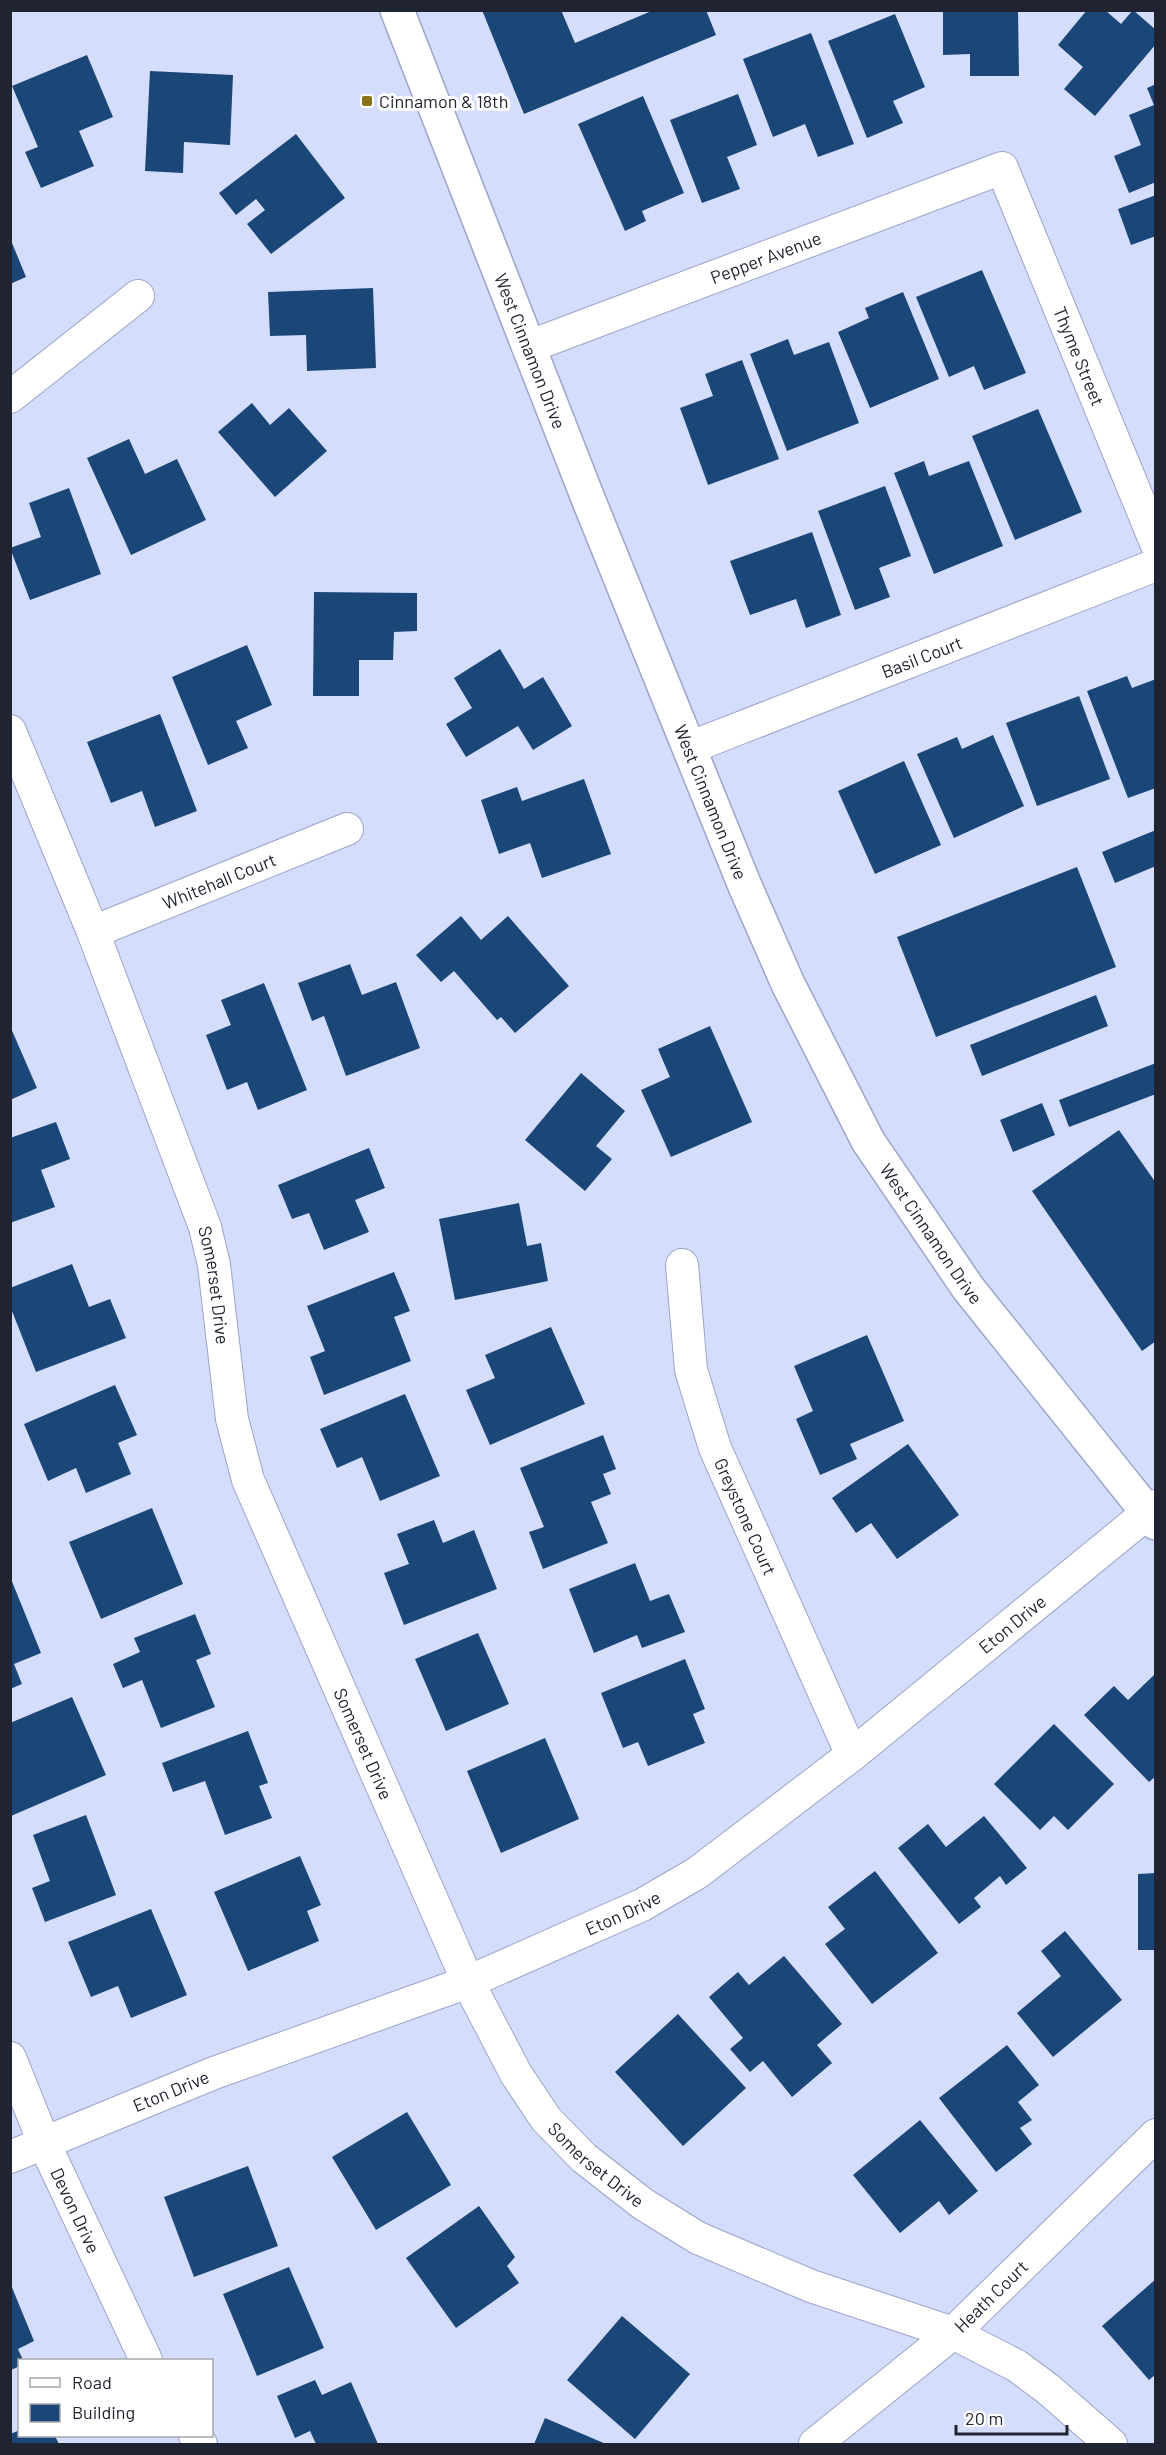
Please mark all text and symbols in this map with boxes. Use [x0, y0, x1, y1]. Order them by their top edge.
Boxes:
place label: Cinnamon & 18th [379, 90, 508, 112]
marker: Cinnamon & 18th [360, 94, 374, 108]
street label: Pepper Avenue [707, 226, 824, 288]
street label: West Cinnamon Drive [490, 270, 571, 432]
street label: Thyme Street [1049, 303, 1109, 409]
street label: Basil Court [878, 631, 965, 683]
street label: West Cinnamon Drive [670, 721, 752, 883]
street label: Whitehall Court [159, 848, 279, 914]
street label: West Cinnamon Drive [875, 1159, 987, 1308]
street label: Somerset Drive [194, 1224, 234, 1346]
street label: Greystone Court [710, 1455, 781, 1578]
street label: Eton Drive [974, 1590, 1050, 1658]
street label: Somerset Drive [329, 1684, 398, 1803]
street label: Eton Drive [582, 1886, 664, 1940]
street label: Eton Drive [130, 2065, 212, 2116]
street label: Somerset Drive [544, 2117, 649, 2212]
street label: Devon Drive [46, 2164, 105, 2257]
street label: Heath Court [950, 2255, 1032, 2337]
legend [18, 2359, 213, 2437]
text: Road [72, 2371, 112, 2393]
scale bar [956, 2398, 1067, 2436]
text: Building [72, 2401, 135, 2423]
text: 20 m [965, 2407, 1003, 2429]

